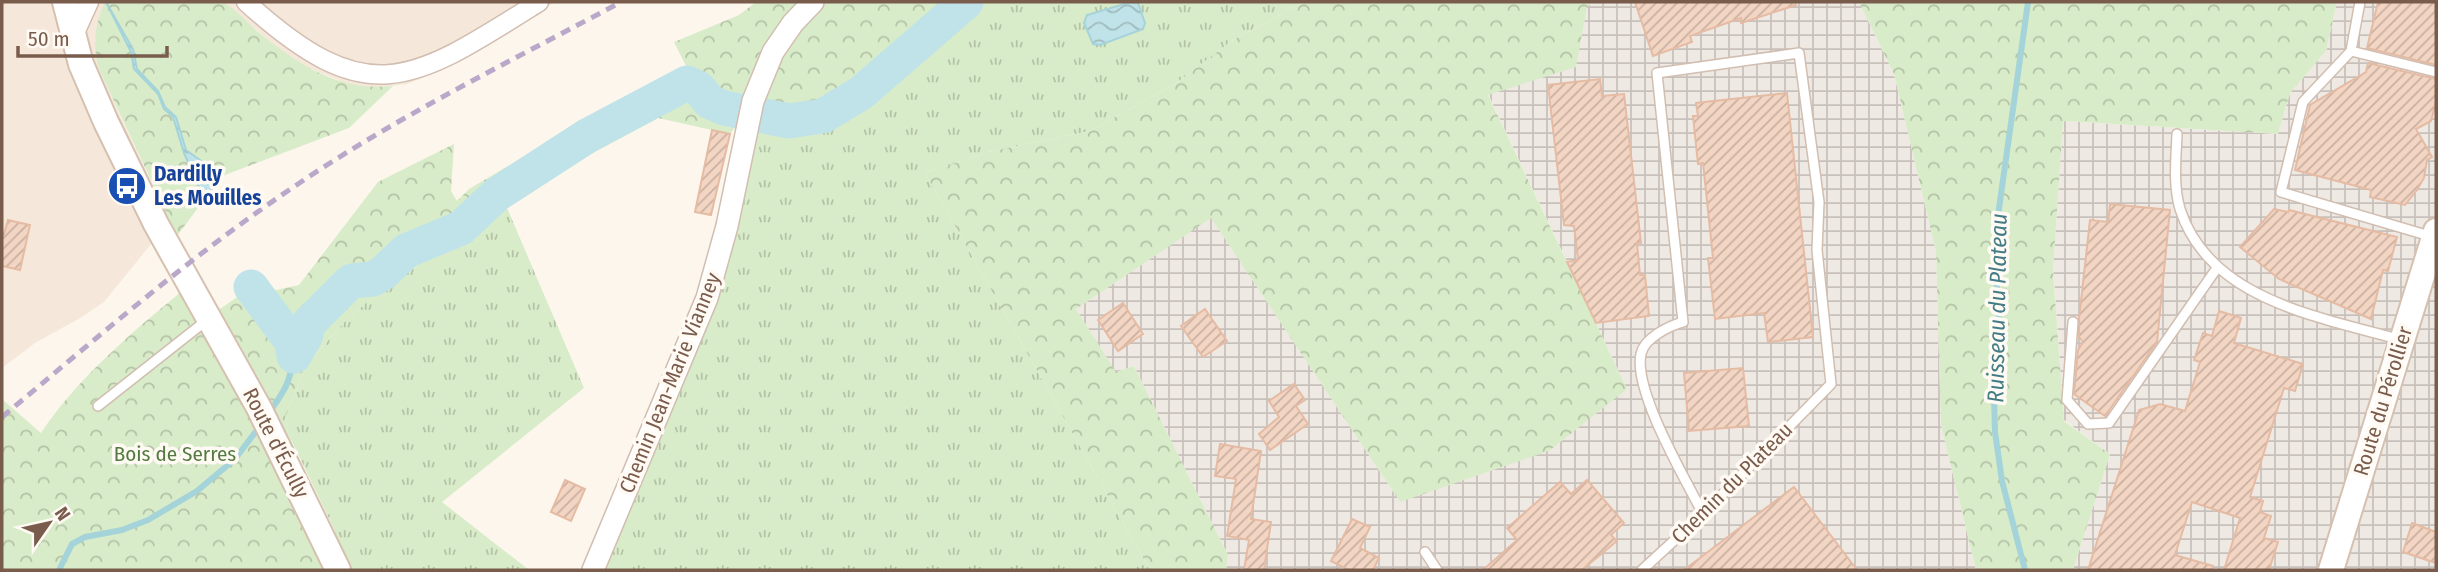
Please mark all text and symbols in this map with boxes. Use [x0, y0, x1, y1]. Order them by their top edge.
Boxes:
scale bar [18, 14, 166, 58]
text: 50 m [28, 26, 70, 52]
place label: Dardilly Les Mouilles [154, 161, 261, 211]
bus stop icon: Dardilly Les Mouilles [106, 165, 148, 207]
water label: Ruisseau du Plateau [1981, 213, 2013, 403]
street label: Chemin Jean-Marie Vianney [614, 268, 726, 497]
street label: Route du Pérollier [2348, 323, 2418, 479]
street label: Route d'Écully [237, 384, 315, 503]
street label: Chemin du Plateau [1666, 417, 1798, 549]
park label: Bois de Serres [114, 441, 236, 467]
north arrow [14, 488, 84, 558]
text: N [50, 503, 75, 525]

